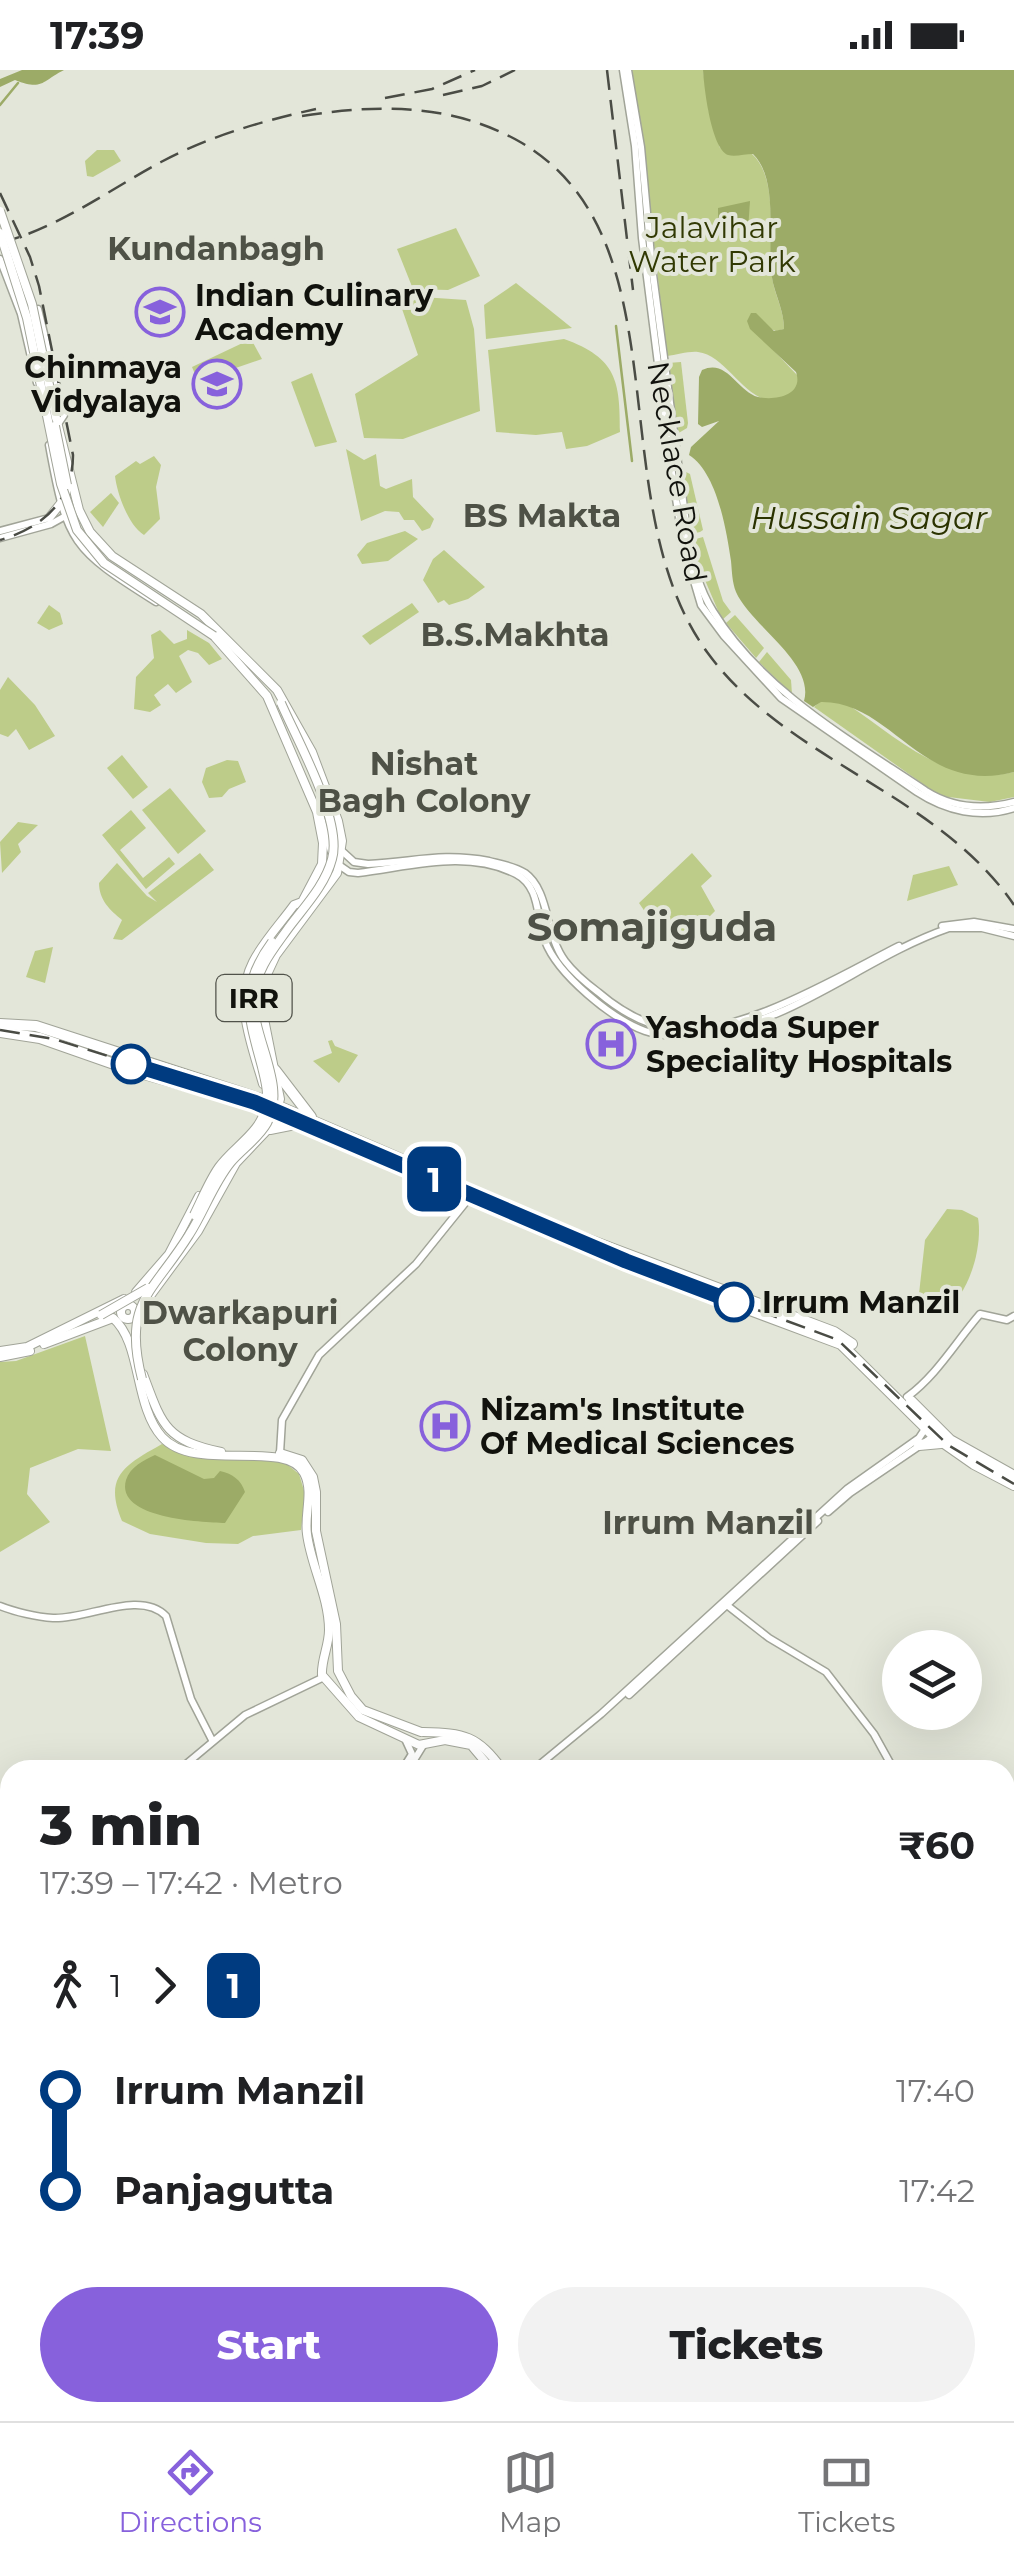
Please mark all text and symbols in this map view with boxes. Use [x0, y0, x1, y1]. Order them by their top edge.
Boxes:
text: 17:39 [50, 12, 144, 59]
park label: Jalavihar Water Park [628, 209, 796, 280]
district label: Kundanbagh [107, 229, 325, 268]
place label: Indian Culinary Academy [194, 277, 434, 348]
school or university icon: Indian Culinary Academy [134, 286, 186, 338]
place label: Chinmaya Vidyalaya [24, 349, 182, 420]
school or university icon: Chinmaya Vidyalaya [191, 358, 243, 410]
street label: Necklace Road [639, 359, 715, 585]
district label: BS Makta [463, 496, 621, 535]
water label: Hussain Sagar [751, 498, 989, 537]
district label: B.S.Makhta [420, 615, 610, 654]
district label: Nishat Bagh Colony [317, 744, 531, 820]
district label: Somajiguda [527, 902, 777, 951]
road number: IRR [216, 975, 292, 1021]
place label: Yashoda Super Speciality Hospitals [645, 1009, 952, 1080]
hospital icon: Yashoda Super Speciality Hospitals [585, 1018, 637, 1070]
unlabelled marker [112, 1045, 150, 1083]
line badge: 1 [402, 1146, 466, 1212]
text: 1 [427, 1158, 441, 1201]
marker: Irrum Manzil [715, 1283, 753, 1321]
place label: Irrum Manzil [762, 1284, 960, 1321]
district label: Dwarkapuri Colony [142, 1293, 338, 1369]
place label: Nizam's Institute Of Medical Sciences [480, 1391, 795, 1462]
hospital icon: Nizam's Institute Of Medical Sciences [419, 1400, 471, 1452]
district label: Irrum Manzil [602, 1503, 814, 1542]
map controls [882, 1630, 982, 1730]
button: layers [882, 1630, 982, 1730]
text: 3 min [40, 1792, 202, 1859]
text: ₹60 [898, 1822, 975, 1869]
text: 17:39 – 17:42 · Metro [40, 1863, 343, 1902]
icon: walk [40, 1958, 95, 2013]
icon: forward [137, 1958, 192, 2013]
text: 1 [227, 1964, 240, 2007]
text: 1 [110, 1966, 122, 2005]
text: Irrum Manzil [114, 2067, 365, 2114]
text: 17:40 [896, 2071, 975, 2110]
text: Panjagutta [114, 2167, 334, 2214]
text: 17:42 [899, 2171, 975, 2210]
button: Start [40, 2287, 498, 2402]
button: Tickets [518, 2287, 975, 2402]
tab: Directions [119, 2445, 262, 2539]
tab: Map [499, 2445, 561, 2539]
tab: Tickets [798, 2445, 895, 2539]

